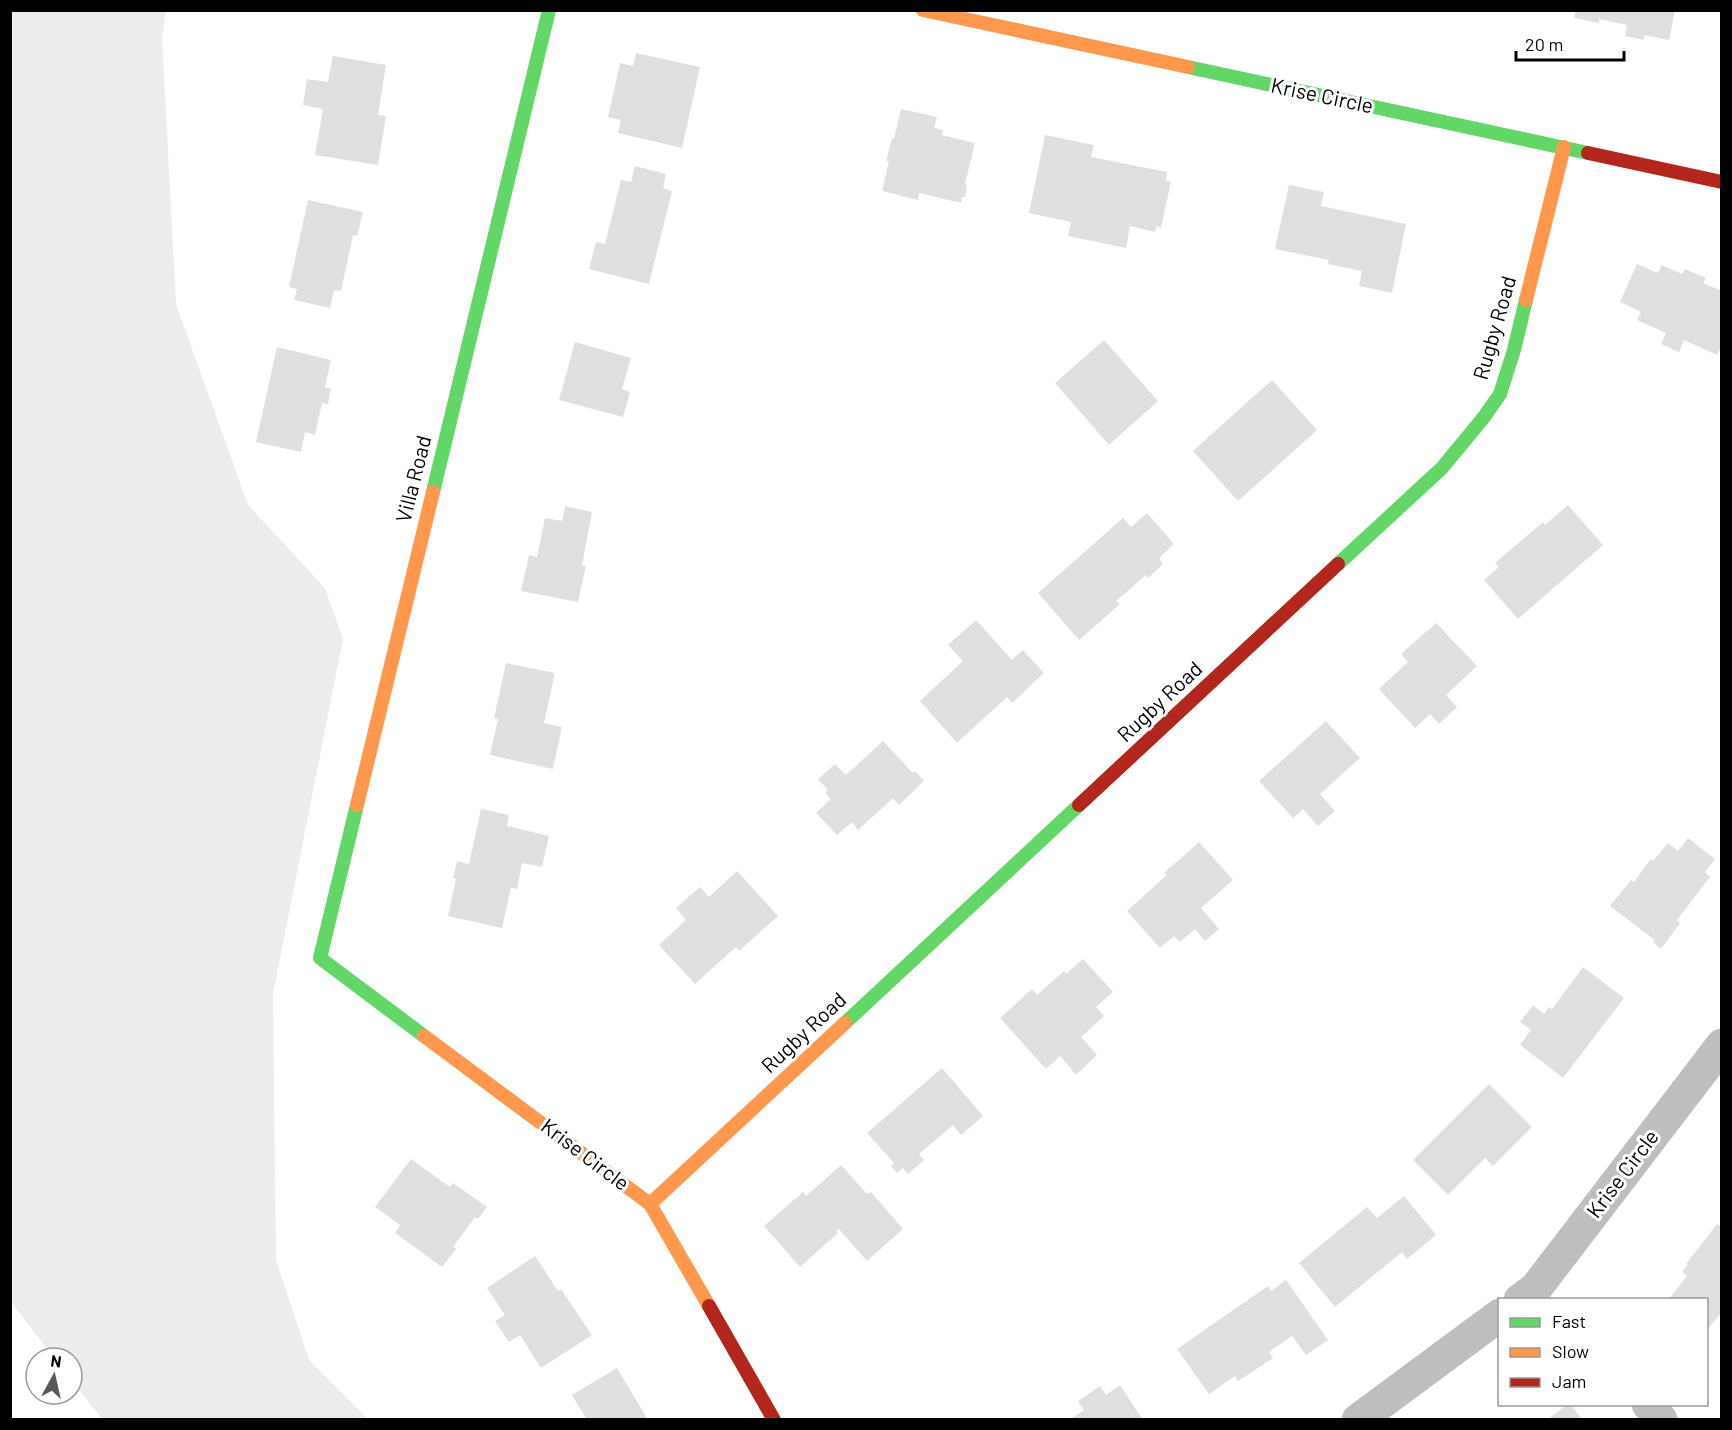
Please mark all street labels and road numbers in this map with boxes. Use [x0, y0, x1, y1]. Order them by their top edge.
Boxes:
street label: Krise Circle [1269, 72, 1376, 118]
street label: Rugby Road [1467, 273, 1520, 382]
street label: Villa Road [390, 433, 435, 525]
street label: Rugby Road [1111, 655, 1207, 747]
street label: Rugby Road [755, 986, 851, 1078]
street label: Krise Circle [537, 1113, 635, 1195]
street label: Krise Circle [1581, 1124, 1663, 1222]

